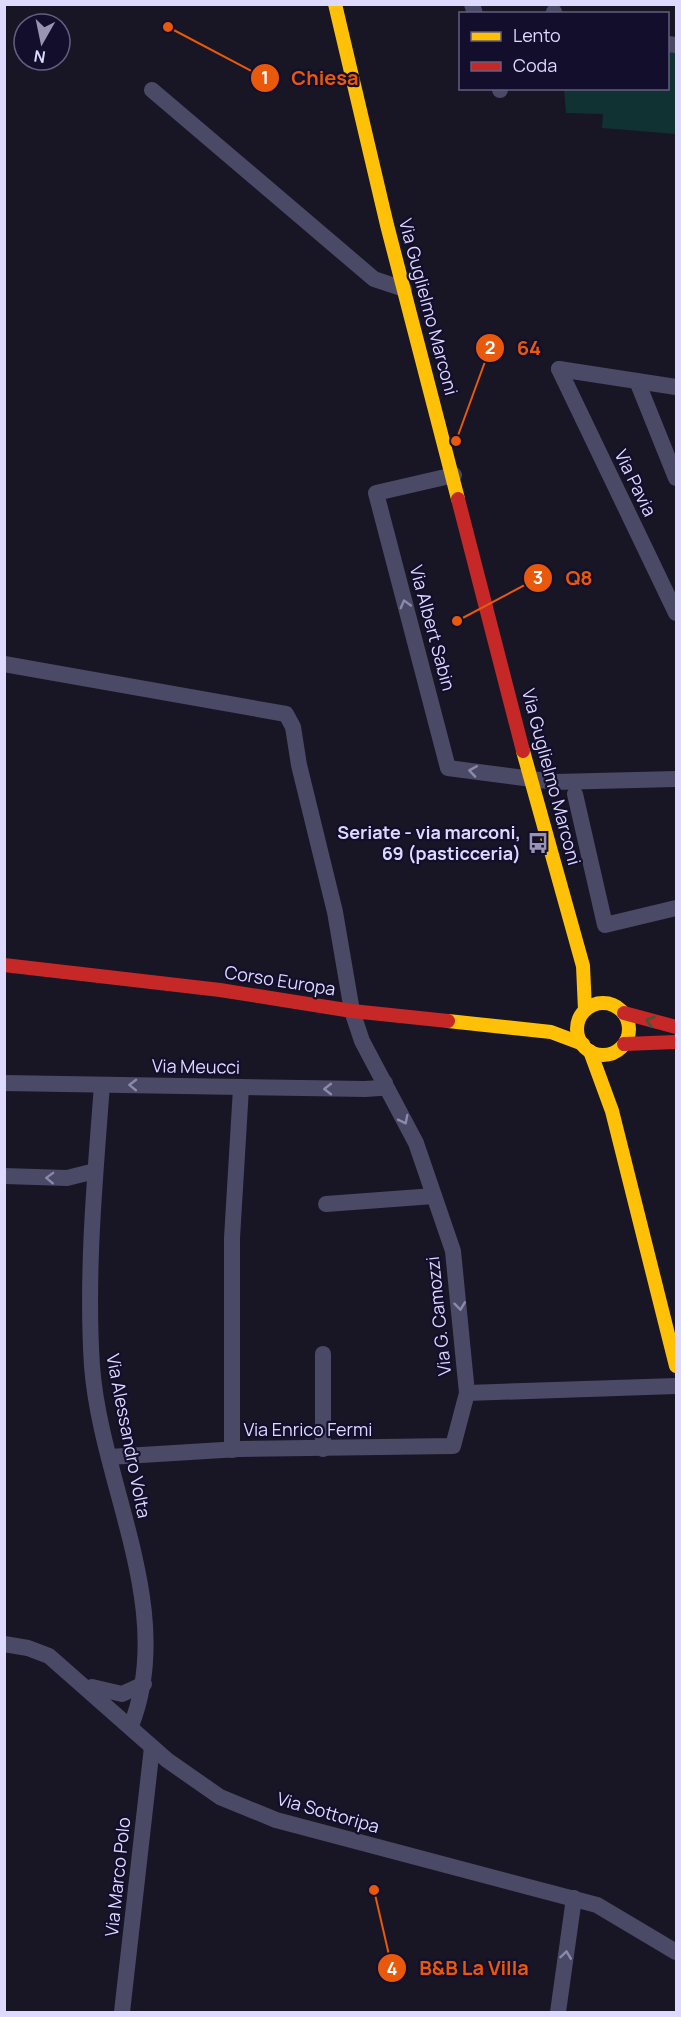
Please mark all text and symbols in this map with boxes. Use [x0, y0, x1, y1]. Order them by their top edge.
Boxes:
north arrow [12, 12, 72, 72]
legend [459, 12, 669, 90]
text: Lento [513, 23, 561, 47]
text: N [32, 45, 47, 69]
text: Coda [513, 53, 557, 77]
callout: Chiesa [250, 59, 371, 97]
text: Chiesa [291, 64, 359, 91]
text: 1 [261, 65, 269, 89]
street label: Via Guglielmo Marconi [394, 216, 464, 398]
callout: 64 [475, 329, 554, 367]
text: 64 [517, 334, 541, 361]
text: 2 [485, 335, 495, 359]
street label: Via Pavia [609, 445, 662, 520]
callout: Q8 [523, 559, 604, 597]
street label: Via Albert Sabin [405, 562, 461, 693]
text: Q8 [565, 564, 593, 591]
text: 3 [533, 565, 543, 589]
one-way arrow [400, 599, 413, 609]
street label: Via Guglielmo Marconi [517, 686, 587, 868]
one-way arrow [469, 766, 478, 778]
place label: Seriate - via marconi, 69 (pasticceria) [337, 820, 521, 865]
bus stop icon: Seriate - via marconi, 69 (pasticceria) [526, 831, 550, 855]
street label: Corso Europa [223, 959, 337, 1001]
one-way arrow [645, 1016, 656, 1028]
street label: Via Meucci [152, 1053, 240, 1079]
one-way arrow [129, 1079, 138, 1092]
one-way arrow [324, 1083, 333, 1095]
one-way arrow [397, 1114, 408, 1124]
one-way arrow [46, 1171, 55, 1184]
street label: Via G. Camozzi [420, 1255, 456, 1377]
one-way arrow [453, 1301, 465, 1310]
street label: Via Alessandro Volta [101, 1352, 157, 1520]
street label: Via Enrico Fermi [243, 1417, 373, 1441]
street label: Via Sottoripa [274, 1786, 382, 1838]
street label: Via Marco Polo [99, 1816, 135, 1938]
callout: B&B La Villa [377, 1949, 541, 1987]
one-way arrow [559, 1951, 571, 1960]
text: B&B La Villa [419, 1954, 529, 1981]
text: 4 [387, 1956, 398, 1980]

